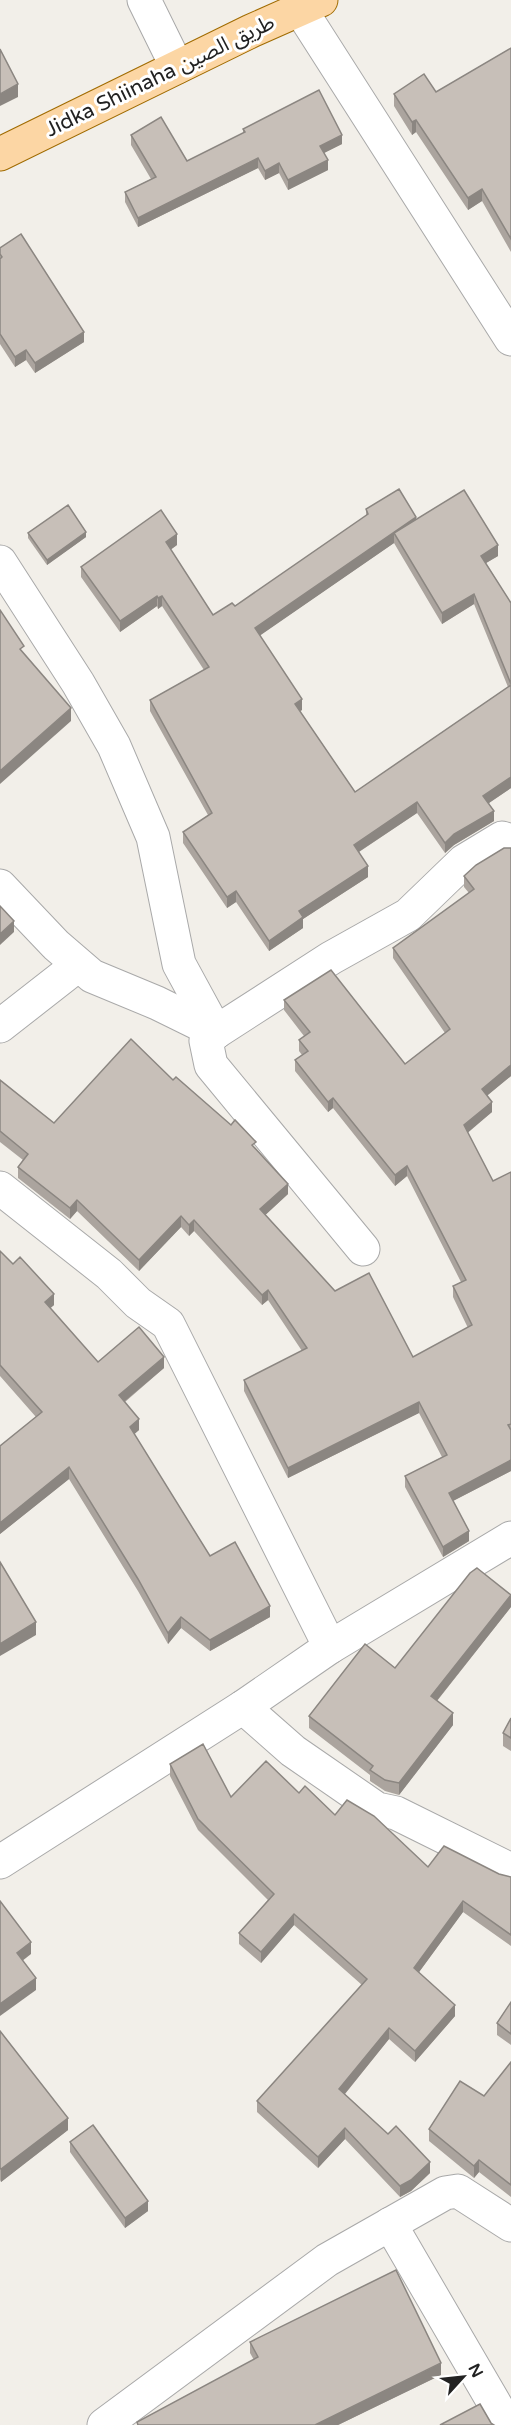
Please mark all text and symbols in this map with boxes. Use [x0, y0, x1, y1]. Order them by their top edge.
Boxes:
street label: Jidka Shiinaha طريق الصين [41, 10, 279, 142]
north arrow [433, 2347, 493, 2407]
text: N [464, 2360, 487, 2381]

